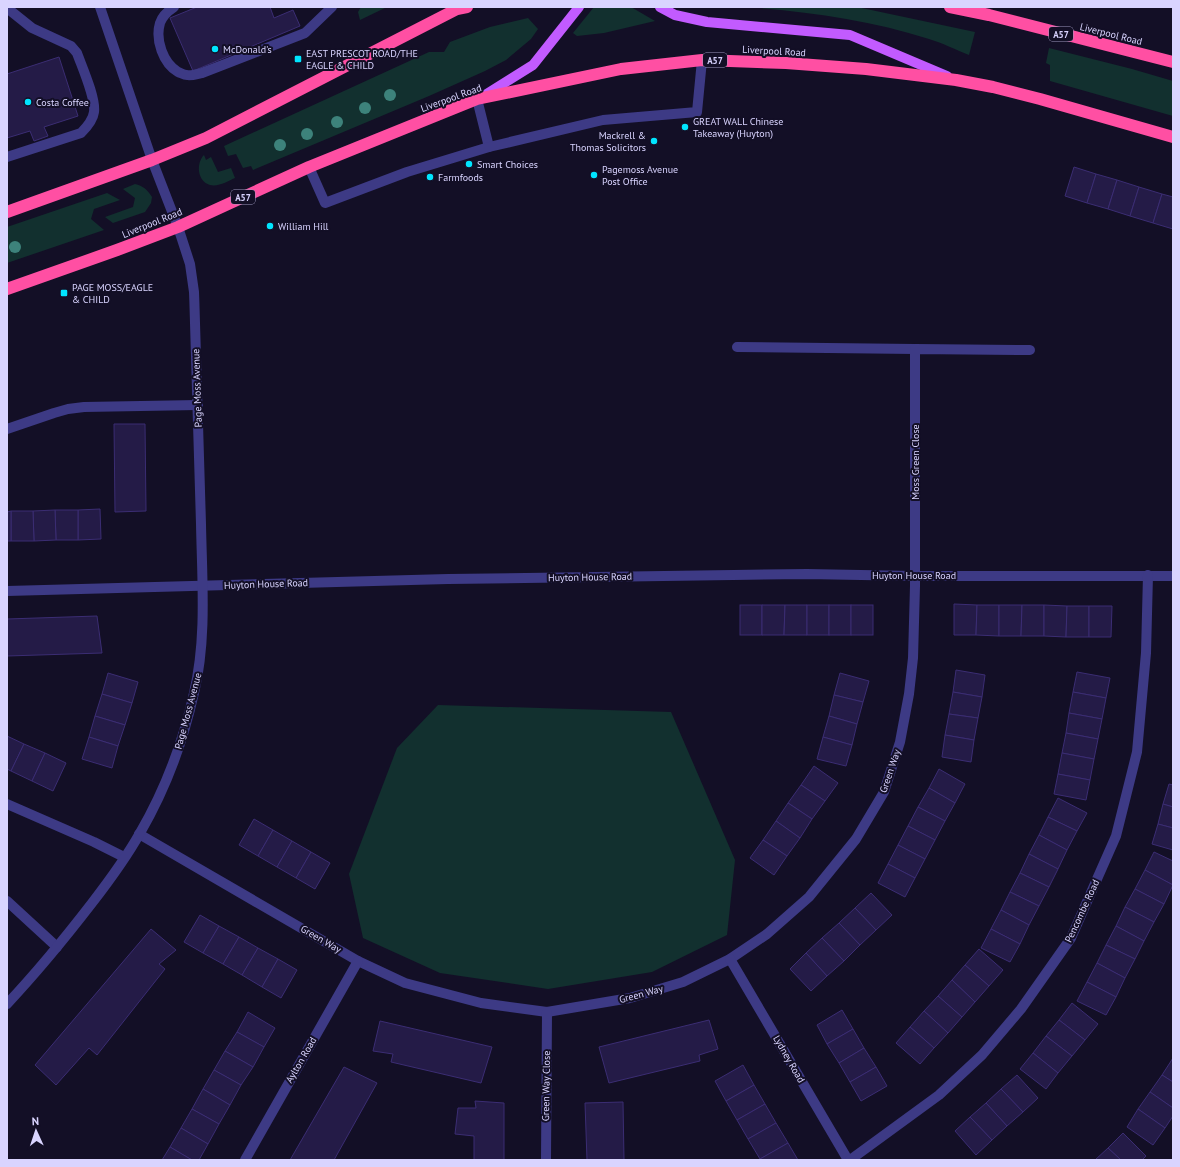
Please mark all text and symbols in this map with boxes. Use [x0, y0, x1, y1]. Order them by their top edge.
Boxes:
street label: Liverpool Road [1078, 20, 1144, 48]
road number: A57 [1049, 27, 1073, 41]
place label: McDonald's [223, 43, 272, 56]
street label: Liverpool Road [742, 43, 806, 59]
marker: McDonald's [210, 44, 220, 54]
place label: EAST PRESCOT ROAD/THE EAGLE & CHILD [306, 47, 418, 72]
road number: A57 [703, 53, 727, 67]
marker: EAST PRESCOT ROAD/THE EAGLE & CHILD [293, 54, 303, 64]
street label: Liverpool Road [419, 81, 483, 115]
place label: Costa Coffee [36, 96, 89, 109]
marker: Costa Coffee [23, 97, 33, 107]
place label: GREAT WALL Chinese Takeaway (Huyton) [693, 115, 783, 140]
marker: GREAT WALL Chinese Takeaway (Huyton) [680, 122, 690, 132]
place label: Mackrell & Thomas Solicitors [570, 129, 646, 154]
marker: Mackrell & Thomas Solicitors [649, 136, 659, 146]
place label: Smart Choices [477, 158, 538, 171]
marker: Smart Choices [464, 159, 474, 169]
place label: Pagemoss Avenue Post Office [602, 163, 678, 188]
marker: Pagemoss Avenue Post Office [589, 170, 599, 180]
place label: Farmfoods [438, 171, 483, 184]
marker: Farmfoods [425, 172, 435, 182]
road number: A57 [231, 190, 255, 204]
street label: Liverpool Road [120, 205, 184, 241]
place label: William Hill [278, 220, 329, 233]
marker: William Hill [265, 221, 275, 231]
place label: PAGE MOSS/EAGLE & CHILD [72, 281, 153, 306]
marker: PAGE MOSS/EAGLE & CHILD [59, 288, 69, 298]
street label: Page Moss Avenue [189, 349, 205, 427]
street label: Moss Green Close [909, 424, 922, 500]
street label: Huyton House Road [872, 569, 956, 582]
street label: Huyton House Road [548, 570, 632, 584]
street label: Huyton House Road [224, 576, 308, 592]
street label: Page Moss Avenue [172, 671, 204, 751]
street label: Green Way [877, 747, 904, 794]
street label: Pencombe Road [1062, 877, 1102, 945]
street label: Green Way [298, 922, 344, 956]
street label: Green Way [618, 982, 665, 1006]
street label: Lydney Road [770, 1033, 808, 1085]
street label: Aylton Road [283, 1035, 319, 1085]
street label: Green Way Close [539, 1051, 553, 1121]
north arrow [16, 1111, 56, 1151]
text: N [31, 1114, 39, 1128]

